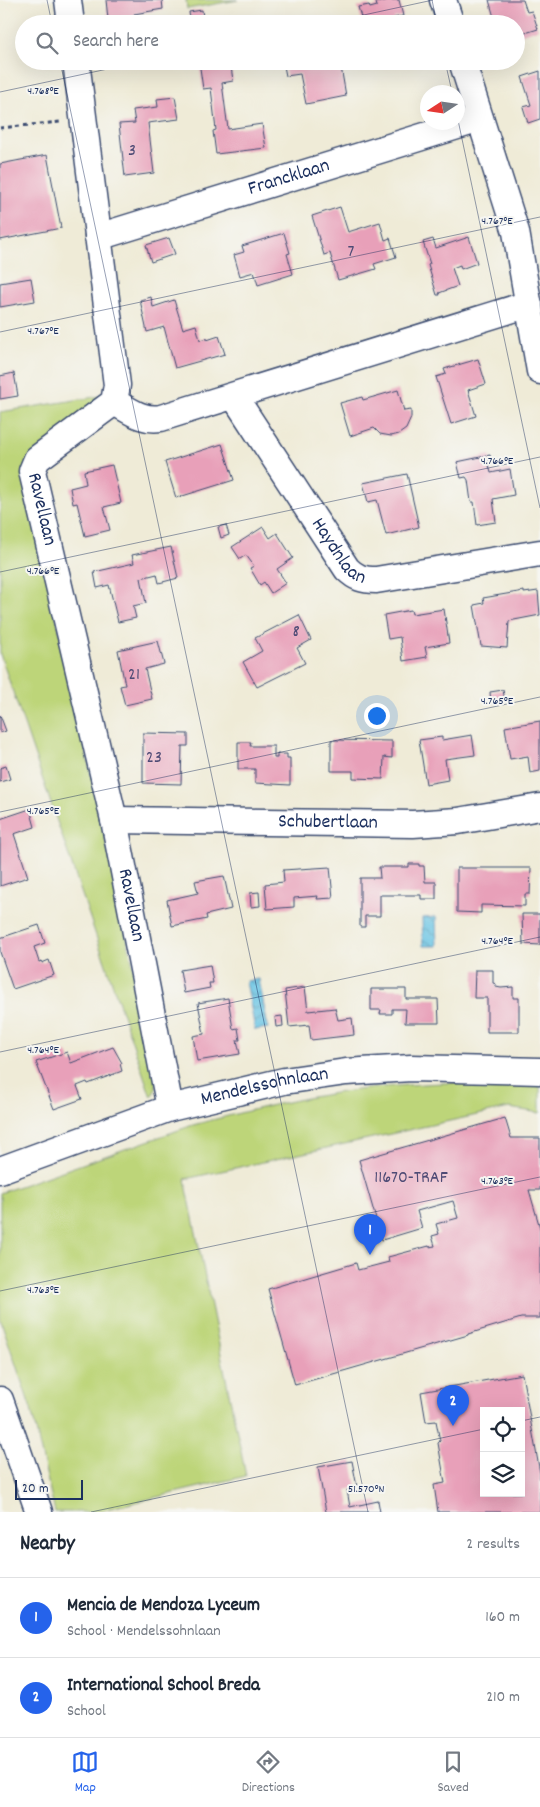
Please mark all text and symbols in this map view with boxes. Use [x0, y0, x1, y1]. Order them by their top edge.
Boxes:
search box [15, 15, 525, 70]
icon: search [33, 29, 61, 57]
text: Search here [73, 29, 159, 56]
text: 4.768°E [27, 83, 59, 100]
north arrow [420, 85, 465, 130]
house number: 3 [128, 139, 136, 164]
street label: Francklaan [245, 152, 333, 204]
text: 4.767°E [481, 213, 513, 230]
house number: 7 [348, 240, 355, 265]
text: 4.767°E [27, 323, 59, 340]
text: 4.766°E [481, 453, 514, 470]
street label: Ravellaan [19, 470, 63, 548]
street label: Haydnlaan [303, 513, 369, 593]
text: 4.766°E [27, 563, 60, 580]
house number: 8 [292, 620, 300, 645]
house number: 21 [128, 663, 140, 688]
text: 4.765°E [481, 693, 514, 710]
your location [364, 703, 390, 729]
house number: 23 [146, 746, 162, 771]
text: 4.765°E [27, 803, 60, 820]
street label: Schubertlaan [278, 808, 378, 838]
street label: Ravellaan [110, 866, 151, 944]
text: 4.764°E [481, 933, 513, 950]
text: 4.764°E [27, 1042, 59, 1059]
street label: Mendelssohnlaan [198, 1061, 330, 1114]
house number: 11670-TRAF [374, 1166, 448, 1191]
text: 4.763°E [481, 1173, 514, 1190]
pin: 1 [354, 1214, 386, 1255]
text: 4.763°E [27, 1282, 60, 1299]
pin: 2 [437, 1385, 469, 1426]
map controls [480, 1407, 525, 1497]
button: locate [480, 1407, 525, 1452]
button: layers [480, 1452, 525, 1497]
scale bar [15, 1477, 82, 1500]
text: 20 m [22, 1479, 49, 1499]
text: 51.570°N [348, 1481, 384, 1498]
text: Nearby [20, 1530, 75, 1560]
text: 2 results [466, 1533, 520, 1556]
text: Mencia de Mendoza Lyceum [67, 1593, 260, 1620]
text: 1 [34, 1606, 38, 1629]
text: 160 m [485, 1606, 520, 1629]
text: School · Mendelssohnlaan [67, 1620, 221, 1643]
text: International School Breda [67, 1673, 260, 1700]
text: 2 [33, 1686, 40, 1709]
text: 210 m [486, 1686, 520, 1709]
text: School [67, 1700, 106, 1723]
tab: Map [71, 1748, 99, 1798]
tab: Directions [242, 1748, 295, 1798]
tab: Saved [437, 1748, 469, 1798]

